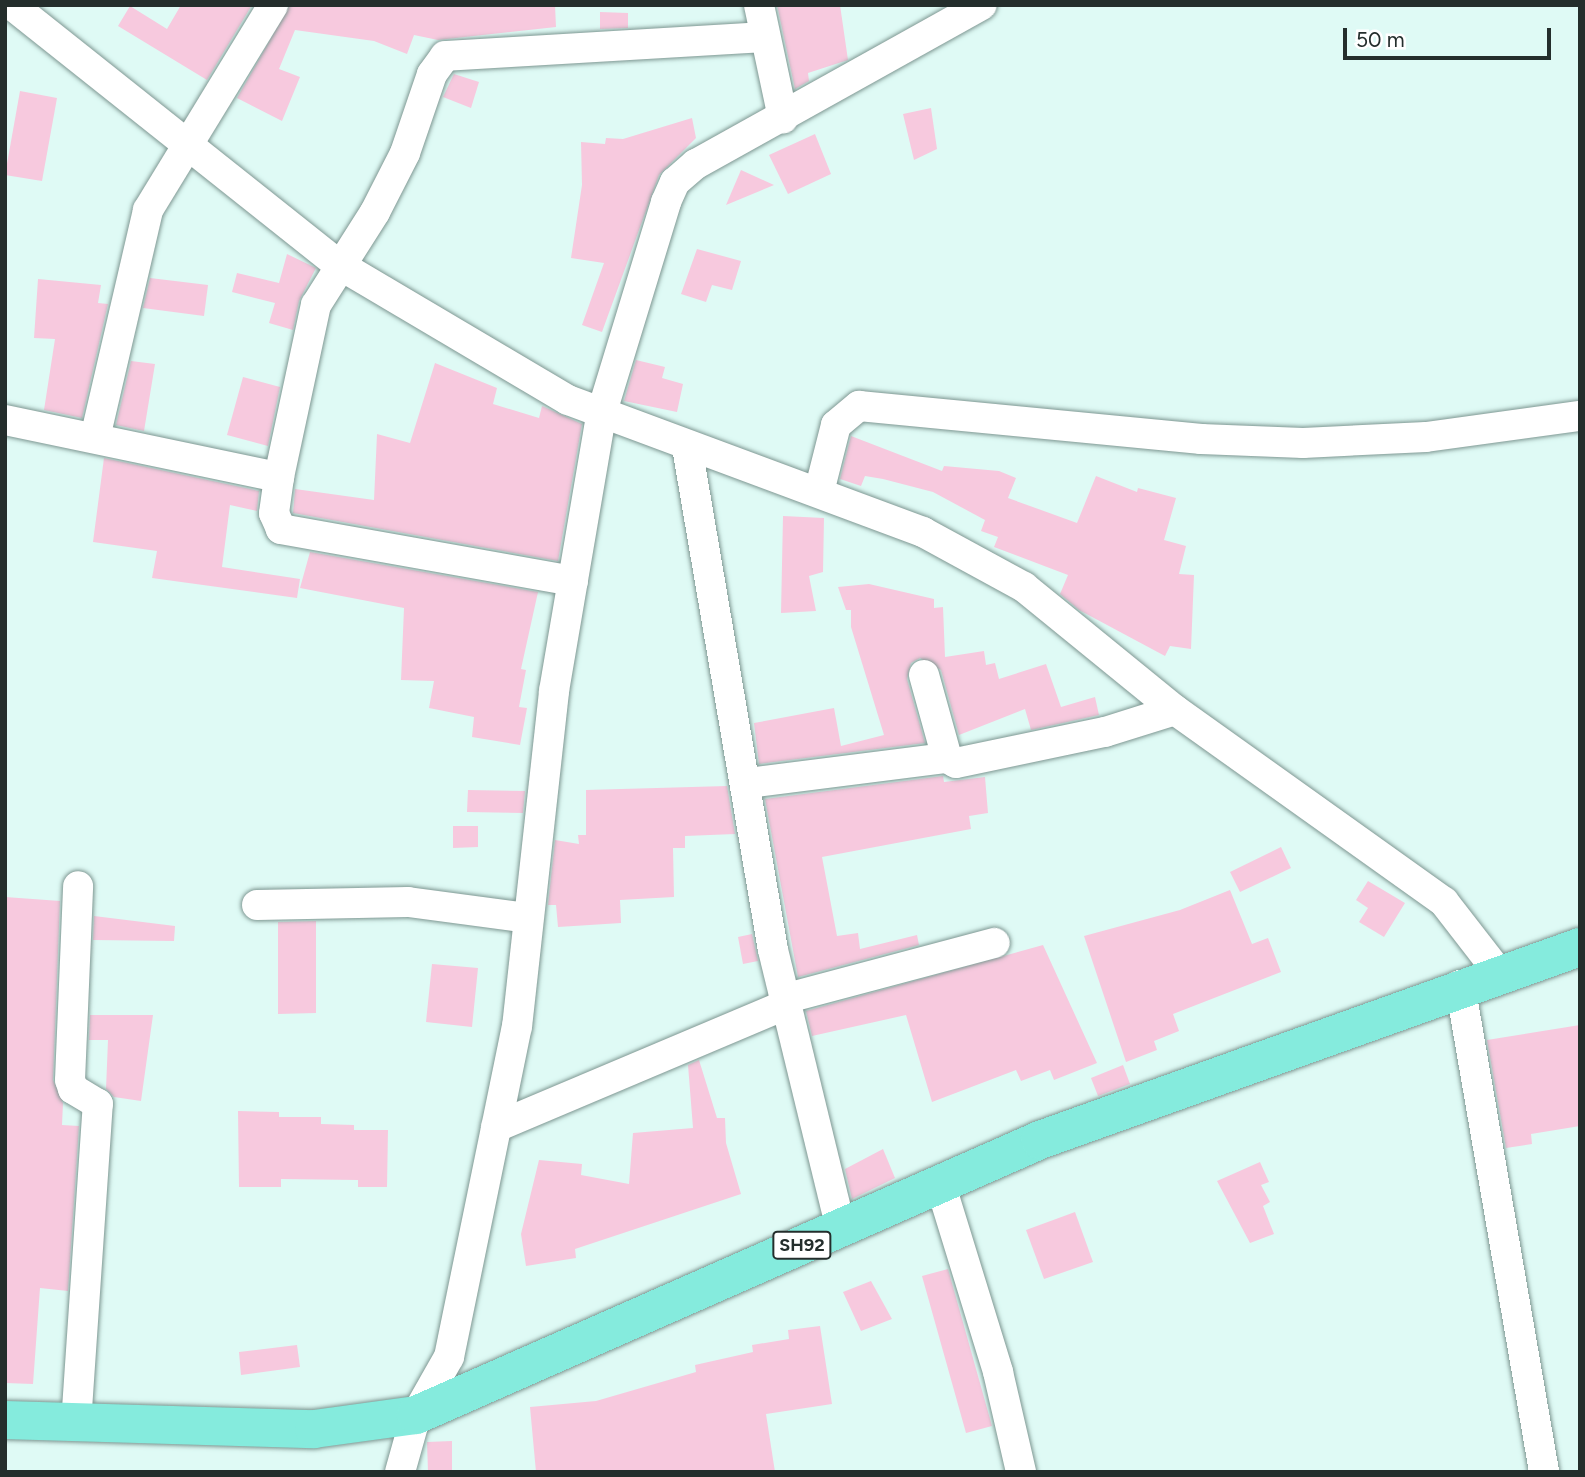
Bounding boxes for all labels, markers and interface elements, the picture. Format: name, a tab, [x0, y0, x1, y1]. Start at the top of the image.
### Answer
scale bar	[1347, 14, 1555, 58]
text: 50 m	[1356, 27, 1405, 52]
road number: SH92	[772, 1230, 832, 1260]

